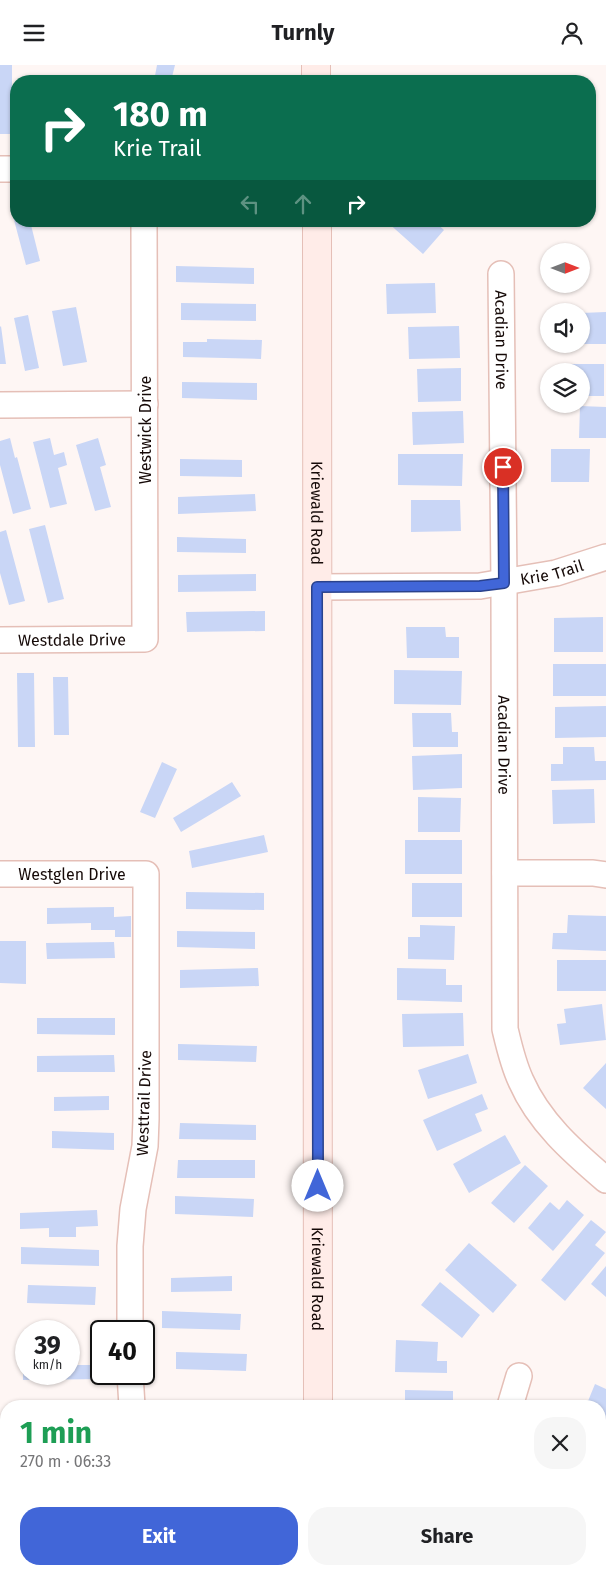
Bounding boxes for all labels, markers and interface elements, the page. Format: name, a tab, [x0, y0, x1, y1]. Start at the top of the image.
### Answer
icon: menu	[20, 19, 48, 47]
text: Turnly	[272, 19, 334, 46]
icon: person	[558, 19, 586, 47]
text: 180 m	[113, 93, 208, 135]
icon: right	[30, 95, 95, 160]
text: Krie Trail	[113, 135, 202, 162]
icon: left	[236, 190, 264, 218]
icon: ahead	[289, 190, 317, 218]
icon: right	[342, 190, 370, 218]
north arrow	[540, 243, 590, 293]
map controls	[540, 243, 590, 413]
street label: Acadian Drive	[492, 290, 512, 390]
button: sound	[540, 303, 590, 353]
button: layers	[540, 363, 590, 413]
street label: Westwick Drive	[136, 376, 155, 484]
pin	[482, 446, 524, 488]
icon: arrive	[489, 453, 517, 481]
street label: Kriewald Road	[308, 461, 327, 565]
street label: Krie Trail	[519, 555, 586, 588]
street label: Westdale Drive	[18, 630, 126, 649]
street label: Acadian Drive	[495, 695, 514, 795]
street label: Westglen Drive	[18, 865, 126, 884]
street label: Westtrail Drive	[133, 1050, 155, 1156]
position arrow	[291, 1159, 343, 1211]
street label: Kriewald Road	[308, 1227, 327, 1331]
speed limit sign: 40	[90, 1320, 155, 1385]
text: 39	[34, 1331, 61, 1361]
text: km/h	[33, 1358, 62, 1372]
text: 1 min	[20, 1415, 92, 1451]
button: close	[534, 1417, 586, 1469]
text: 270 m · 06:33	[20, 1452, 111, 1471]
button: Exit	[20, 1507, 298, 1565]
button: Share	[308, 1507, 586, 1565]

